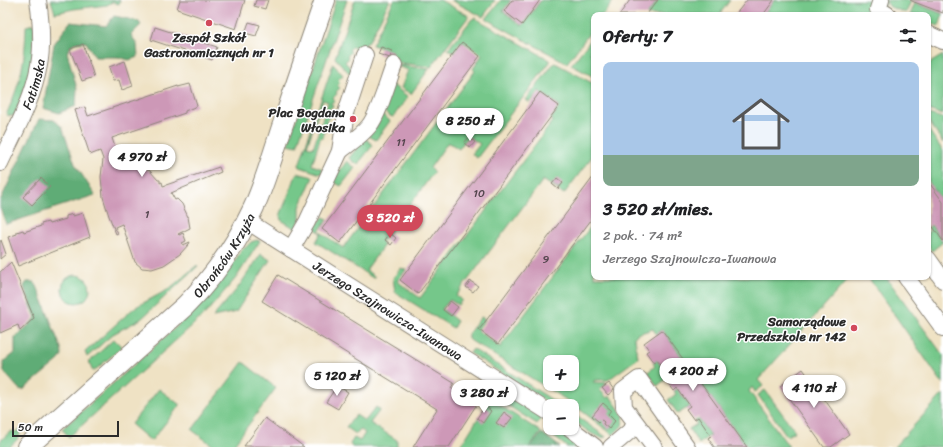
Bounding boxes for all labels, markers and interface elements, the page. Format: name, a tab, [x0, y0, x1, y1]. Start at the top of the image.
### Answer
marker: Zespół Szkół Gastronomicznych nr 1	[204, 18, 214, 28]
text: Oferty: 7	[603, 21, 672, 51]
icon: filters	[897, 25, 919, 47]
place label: Zespół Szkół Gastronomicznych nr 1	[143, 26, 274, 64]
street label: Fatimska	[15, 57, 51, 113]
icon: home	[725, 88, 797, 160]
place label: Plac Bogdana Włosika	[269, 101, 345, 139]
pin: 8 250 zł	[429, 108, 511, 142]
text: 8 250 zł	[446, 109, 494, 132]
marker: Plac Bogdana Włosika	[348, 114, 358, 124]
house number: 11	[396, 133, 406, 152]
pin: 4 970 zł	[101, 144, 183, 178]
text: 4 970 zł	[118, 145, 166, 168]
house number: 10	[473, 184, 485, 203]
text: 3 520 zł/mies.	[603, 194, 714, 224]
house number: 1	[145, 205, 150, 224]
pin: 3 520 zł	[349, 205, 431, 239]
text: 3 520 zł	[366, 206, 414, 229]
street label: Obrońców Krzyża	[187, 208, 261, 303]
text: 2 pok. · 74 m²	[603, 224, 682, 247]
text: Jerzego Szajnowicza-Iwanowa	[603, 247, 777, 270]
house number: 9	[543, 250, 550, 269]
street label: Jerzego Szajnowicza-Iwanowa	[308, 254, 468, 367]
place label: Samorządowe Przedszkole nr 142	[737, 310, 846, 348]
marker: Samorządowe Przedszkole nr 142	[849, 323, 859, 333]
map controls	[543, 355, 579, 435]
button: +	[543, 355, 579, 391]
pin: 4 200 zł	[652, 358, 734, 392]
text: 4 200 zł	[668, 359, 718, 382]
pin: 5 120 zł	[296, 363, 378, 397]
text: 5 120 zł	[314, 364, 360, 387]
pin: 4 110 zł	[773, 375, 855, 409]
text: 4 110 zł	[792, 376, 836, 399]
pin: 3 280 zł	[443, 380, 525, 414]
text: 3 280 zł	[460, 381, 508, 404]
button: −	[543, 399, 579, 435]
text: 50 m	[18, 418, 43, 437]
scale bar	[12, 419, 119, 438]

